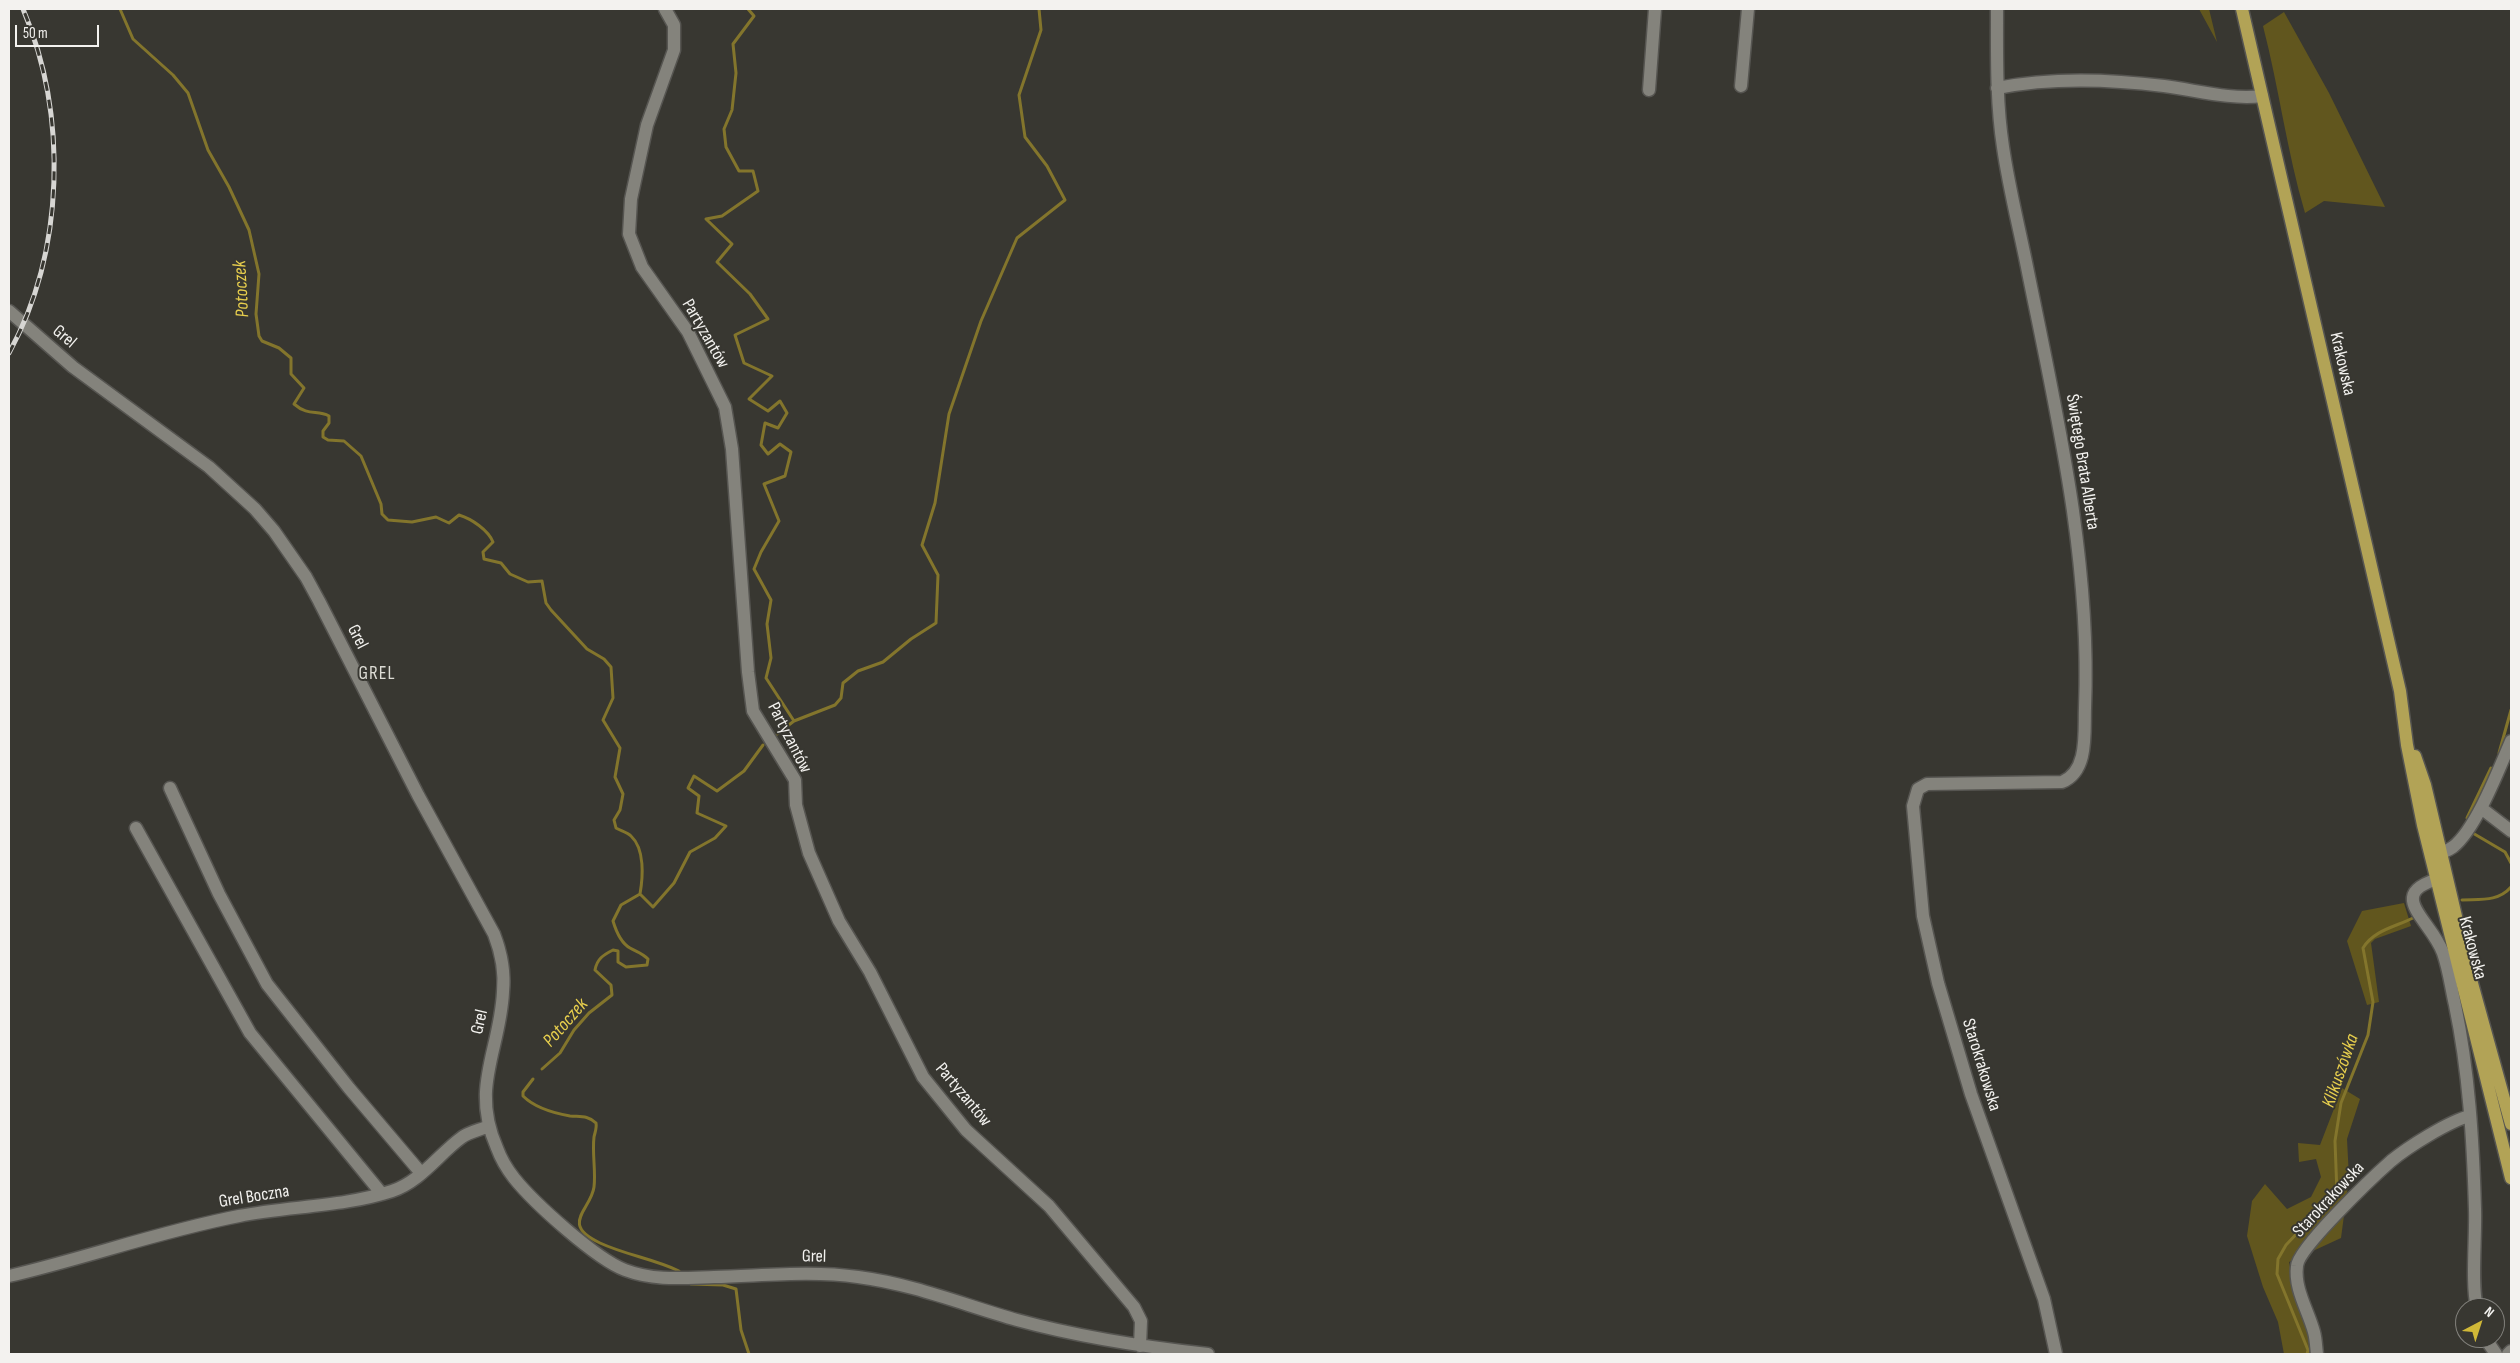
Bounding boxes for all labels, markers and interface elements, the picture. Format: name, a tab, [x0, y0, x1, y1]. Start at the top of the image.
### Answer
scale bar	[18, 15, 101, 47]
text: 50 m	[23, 24, 48, 43]
water label: Potoczek	[229, 260, 255, 318]
street label: Partyzantów	[677, 296, 733, 372]
street label: Grel	[48, 321, 80, 353]
street label: Krakowska	[2324, 330, 2360, 398]
street label: Świętego Brata Alberta	[2061, 393, 2103, 531]
street label: Grel	[342, 621, 372, 653]
district label: GREL	[358, 663, 396, 685]
street label: Partyzantów	[762, 699, 816, 777]
street label: Krakowska	[2453, 914, 2491, 982]
water label: Potoczek	[539, 994, 593, 1052]
street label: Grel	[467, 1008, 493, 1036]
street label: Starokrakowska	[1957, 1016, 2005, 1114]
water label: Klikuszówka	[2318, 1031, 2364, 1111]
street label: Partyzantów	[930, 1059, 996, 1131]
street label: Starokrakowska	[2289, 1158, 2369, 1242]
street label: Grel Boczna	[217, 1181, 291, 1213]
street label: Grel	[802, 1246, 826, 1268]
north arrow	[2455, 1298, 2505, 1348]
text: N	[2481, 1303, 2498, 1321]

